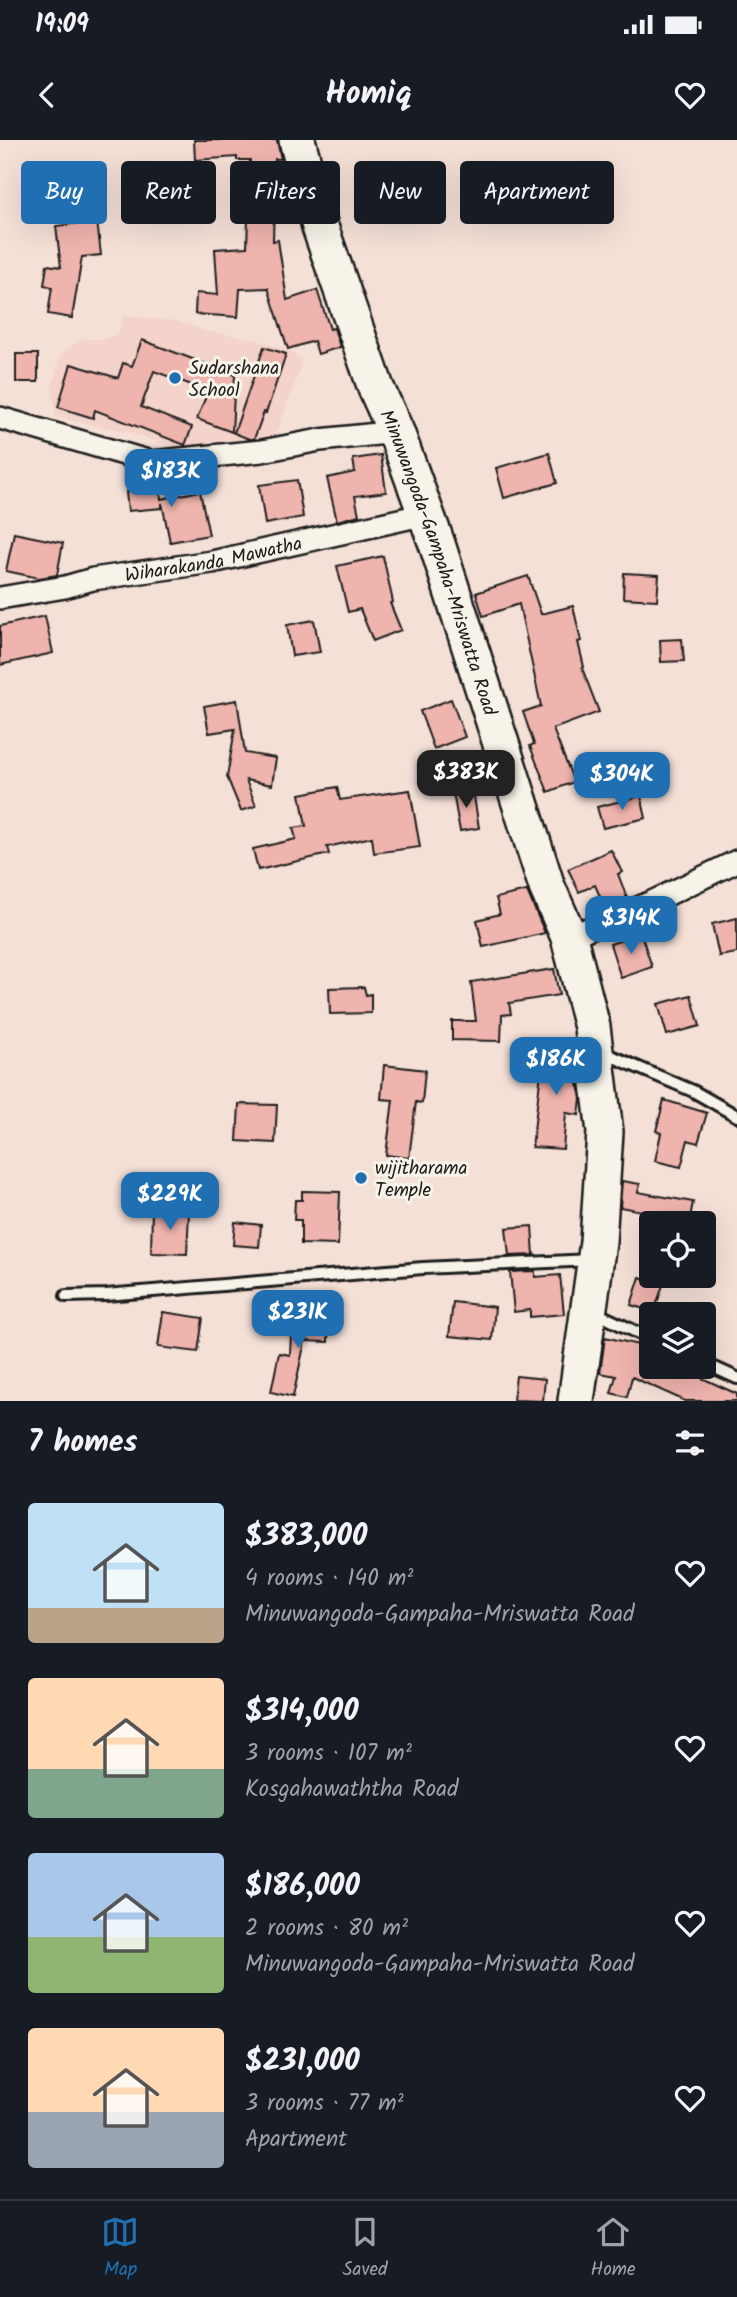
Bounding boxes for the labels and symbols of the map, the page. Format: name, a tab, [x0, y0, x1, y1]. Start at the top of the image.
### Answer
place label: Sudarshana School	[189, 354, 279, 406]
marker: Sudarshana School	[167, 370, 183, 386]
street label: Minuwangoda-Gampaha-Mriswatta Road	[371, 405, 504, 720]
pin: $183K	[122, 450, 220, 509]
street label: Wiharakanda Mawatha	[123, 529, 305, 591]
pin: $383K	[417, 750, 515, 810]
pin: $304K	[573, 752, 671, 812]
pin: $314K	[582, 896, 680, 956]
pin: $186K	[507, 1038, 605, 1097]
place label: wijitharama Temple	[375, 1154, 467, 1206]
marker: wijitharama Temple	[353, 1170, 369, 1186]
pin: $229K	[121, 1172, 219, 1232]
pin: $231K	[249, 1290, 347, 1350]

